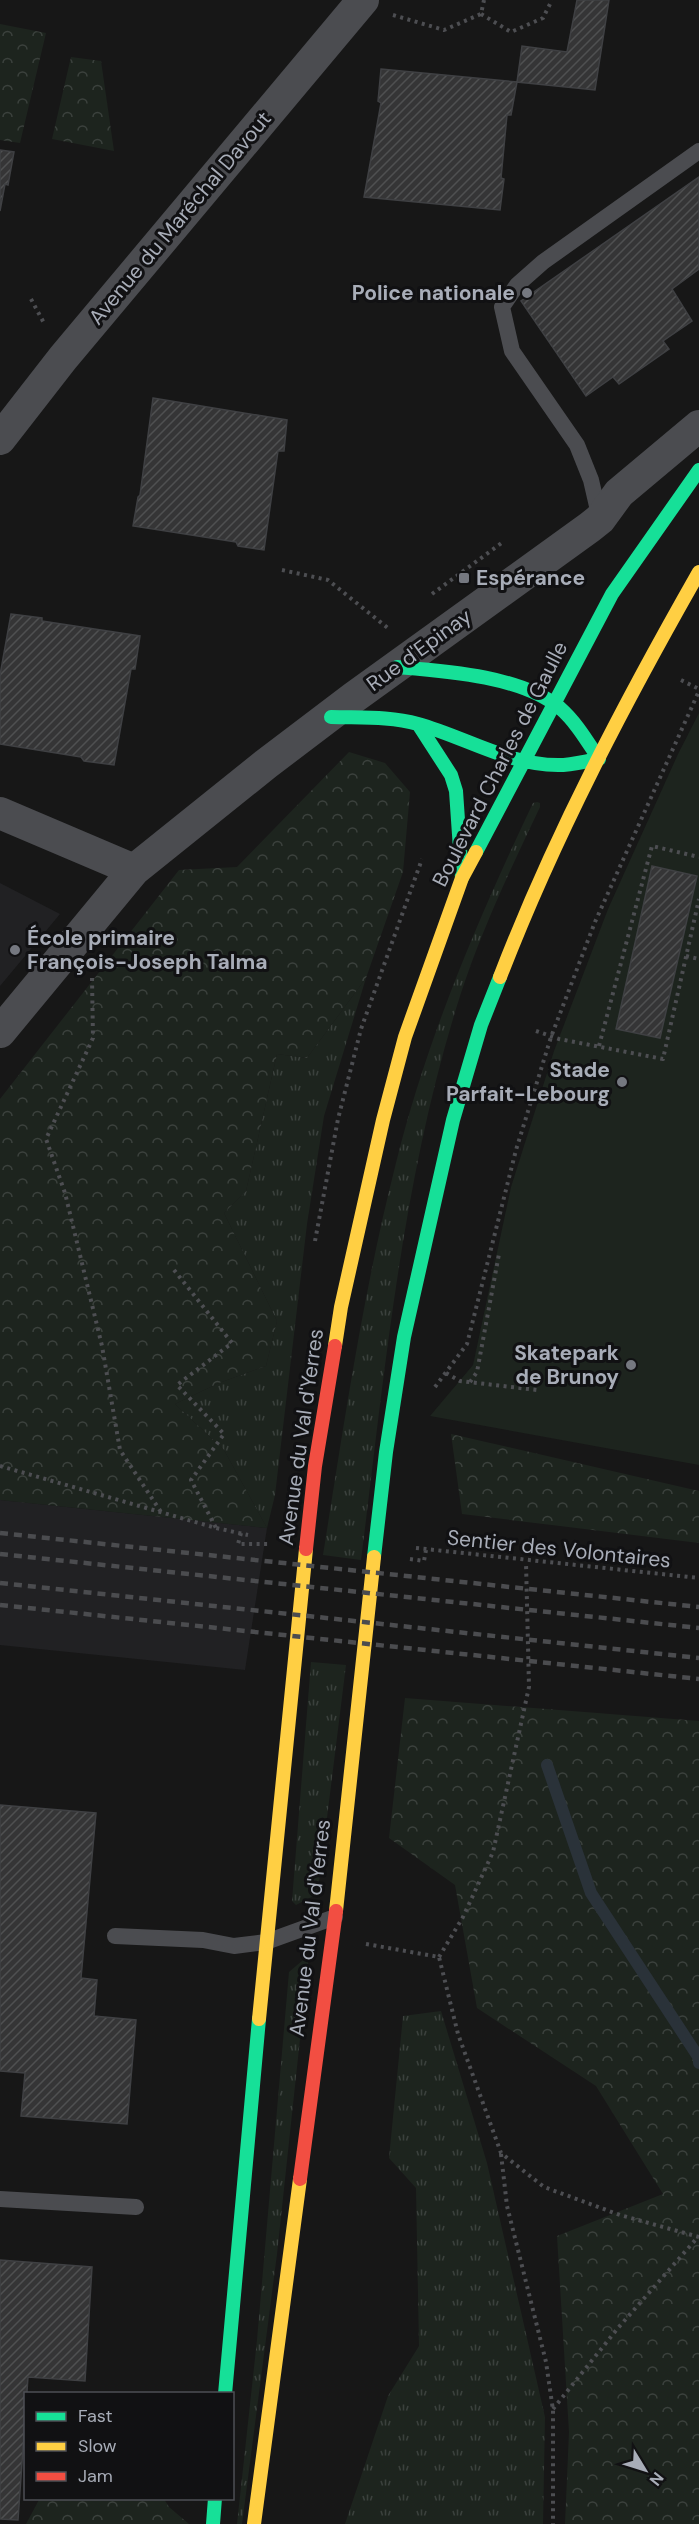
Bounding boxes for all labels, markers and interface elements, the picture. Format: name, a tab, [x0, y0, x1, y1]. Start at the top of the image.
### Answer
street label: Avenue du Maréchal Davout	[82, 105, 278, 331]
place label: Police nationale	[352, 279, 515, 307]
marker: Police nationale	[520, 286, 534, 300]
place label: Espérance	[476, 564, 585, 592]
marker: Espérance	[457, 571, 471, 585]
street label: Rue d'Epinay	[361, 602, 477, 698]
street label: Boulevard Charles de Gaulle	[426, 636, 574, 891]
place label: École primaire François-Joseph Talma	[27, 924, 267, 976]
marker: École primaire François-Joseph Talma	[8, 943, 22, 957]
place label: Stade Parfait-Lebourg	[446, 1056, 610, 1108]
marker: Stade Parfait-Lebourg	[615, 1075, 629, 1089]
street label: Avenue du Val d'Yerres	[272, 1327, 330, 1547]
place label: Skatepark de Brunoy	[514, 1339, 619, 1391]
marker: Skatepark de Brunoy	[624, 1358, 638, 1372]
street label: Sentier des Volontaires	[446, 1523, 672, 1575]
street label: Avenue du Val d'Yerres	[283, 1818, 337, 2038]
legend	[24, 2392, 234, 2500]
text: Fast	[78, 2404, 113, 2428]
text: Slow	[78, 2434, 117, 2458]
north arrow	[615, 2440, 675, 2500]
text: Jam	[78, 2464, 113, 2488]
text: N	[645, 2468, 668, 2490]

